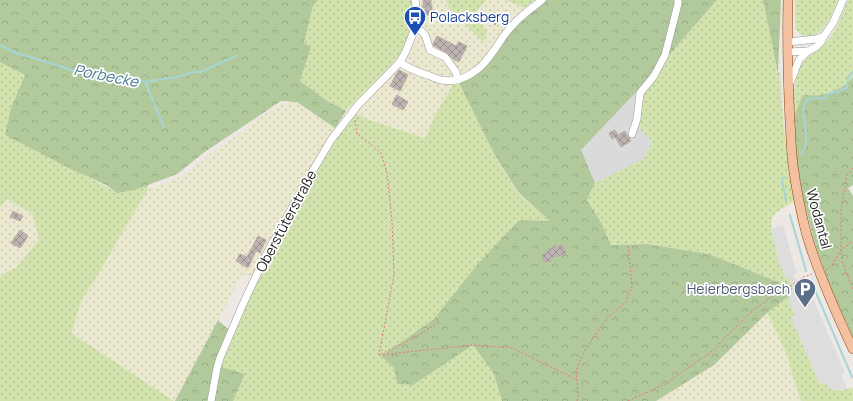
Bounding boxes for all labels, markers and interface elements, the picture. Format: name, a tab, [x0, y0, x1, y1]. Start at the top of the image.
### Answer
bus stop icon: Polacksberg	[402, 4, 428, 37]
place label: Polacksberg	[430, 7, 509, 26]
water label: Porbecke	[72, 59, 141, 92]
street label: Oberstüterstraße	[251, 166, 320, 275]
street label: Wodantal	[802, 187, 837, 251]
parking icon: Heierbergsbach	[792, 276, 818, 309]
place label: Heierbergsbach	[687, 279, 790, 298]

